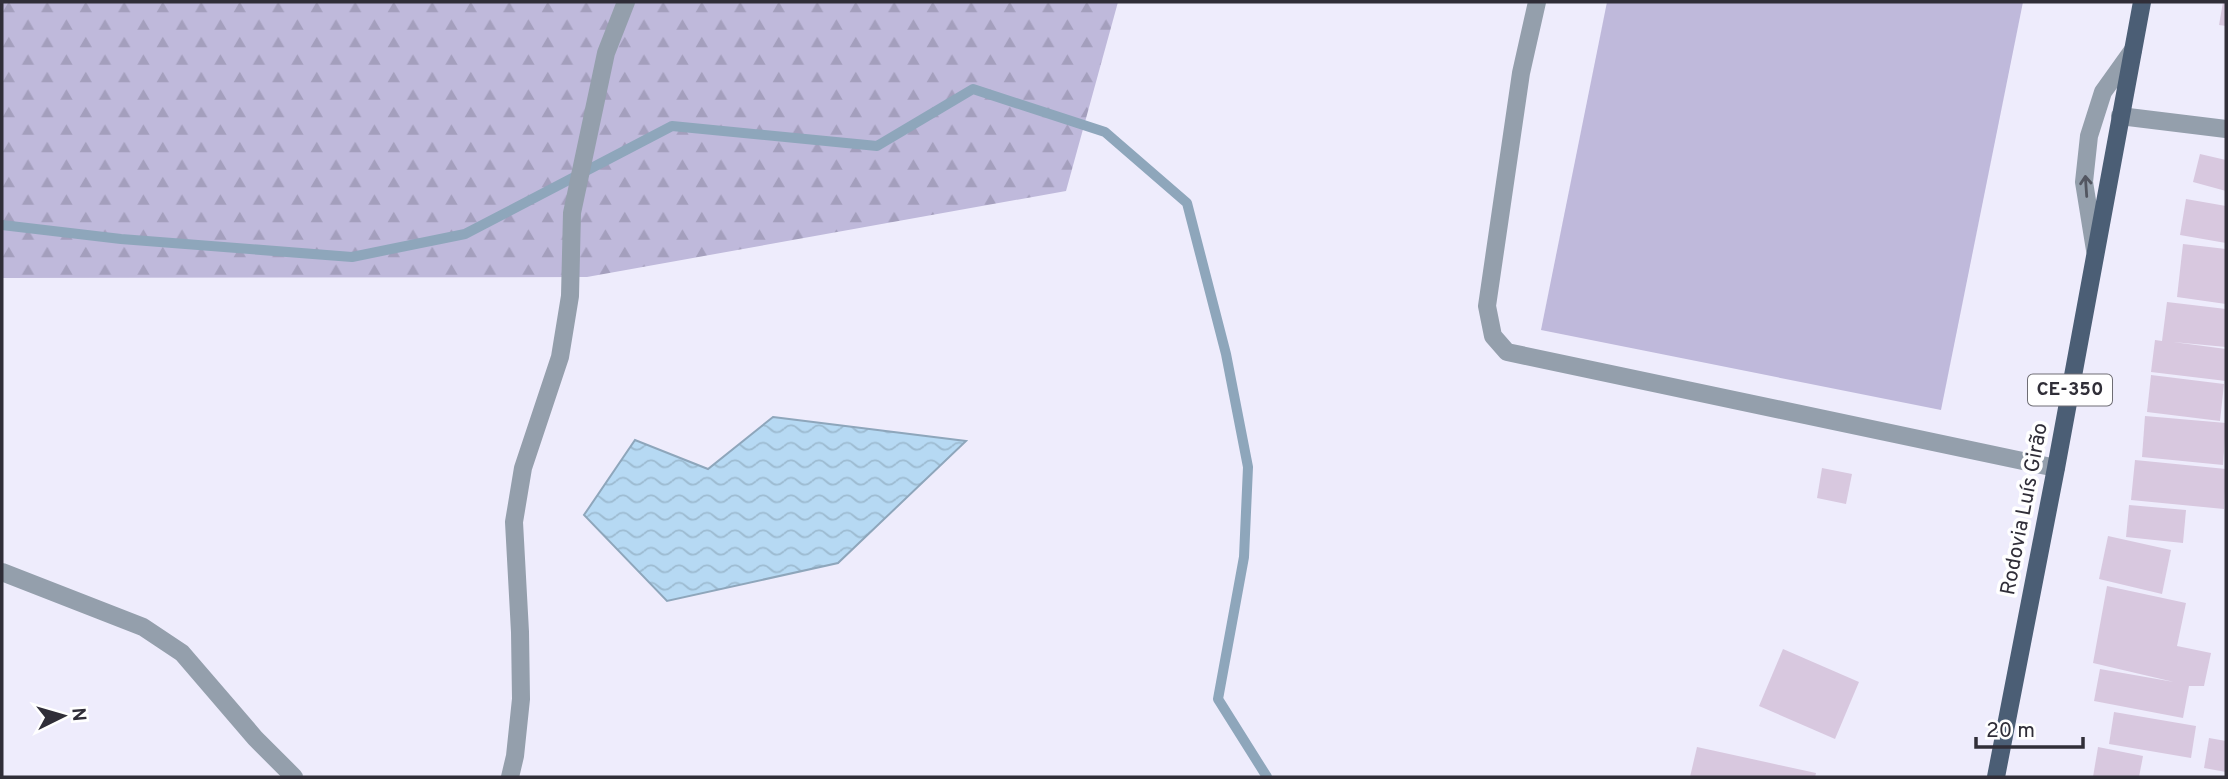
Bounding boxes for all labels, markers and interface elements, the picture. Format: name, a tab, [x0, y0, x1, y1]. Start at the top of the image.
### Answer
one-way arrow	[2079, 175, 2092, 198]
road number: CE-350	[2028, 374, 2112, 406]
street label: Rodovia Luís Girão	[1995, 421, 2055, 597]
north arrow	[28, 681, 98, 751]
scale bar	[1976, 706, 2083, 750]
text: N	[65, 707, 90, 723]
text: 20 m	[1986, 718, 2035, 745]

